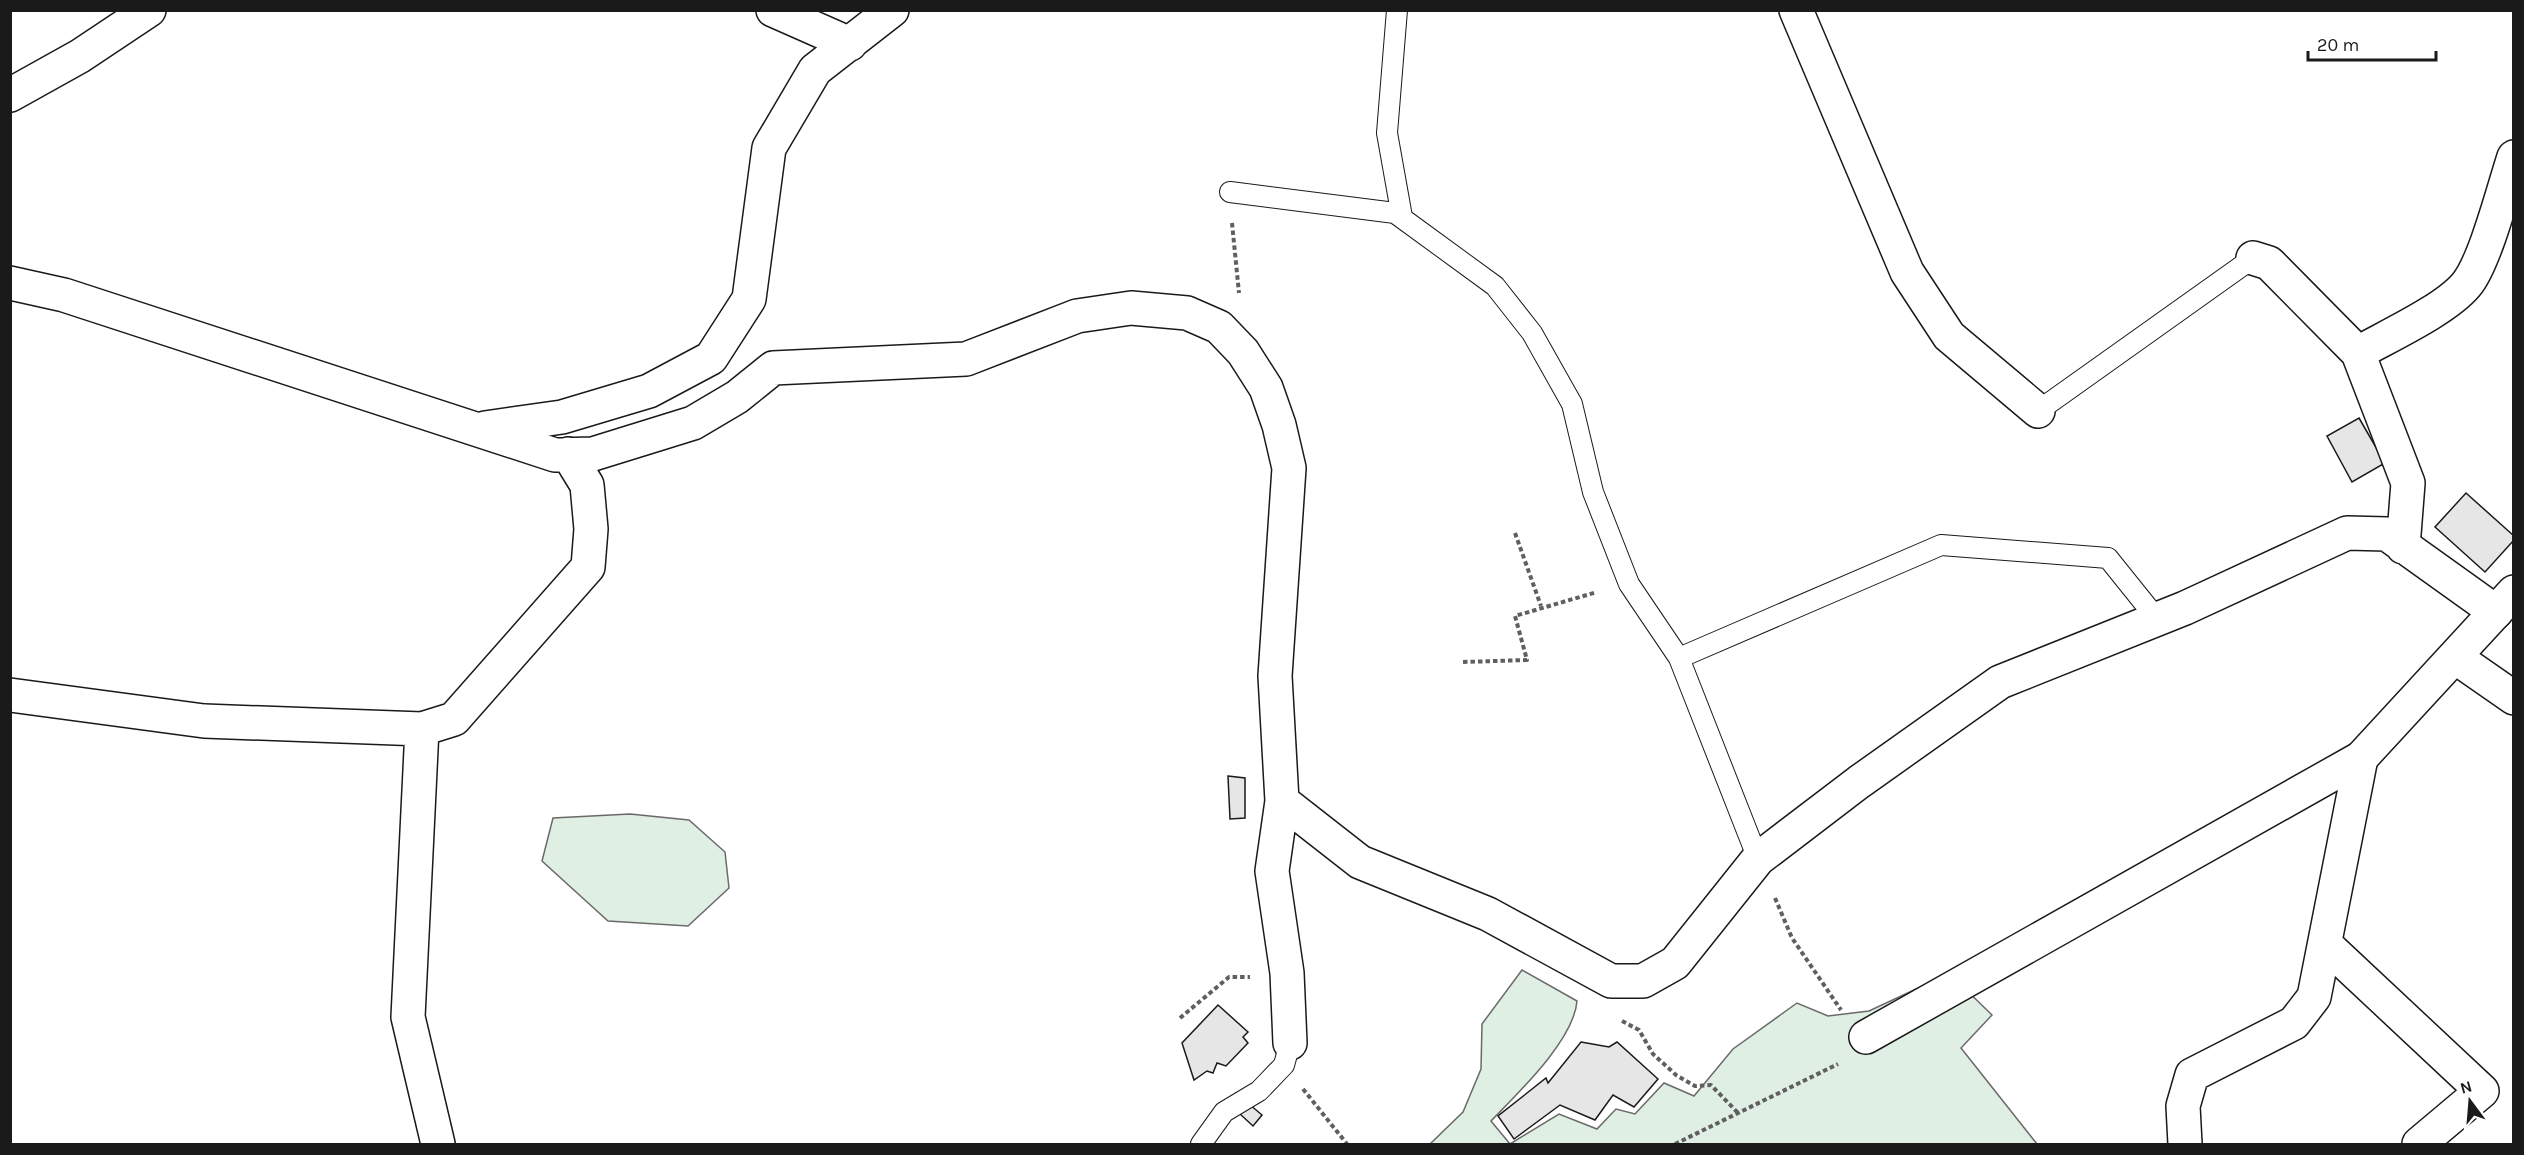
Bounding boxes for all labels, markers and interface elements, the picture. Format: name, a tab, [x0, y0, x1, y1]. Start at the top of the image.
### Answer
scale bar	[2308, 24, 2436, 62]
text: 20 m	[2317, 34, 2359, 56]
north arrow	[2440, 1071, 2500, 1131]
text: N	[2458, 1076, 2474, 1098]

